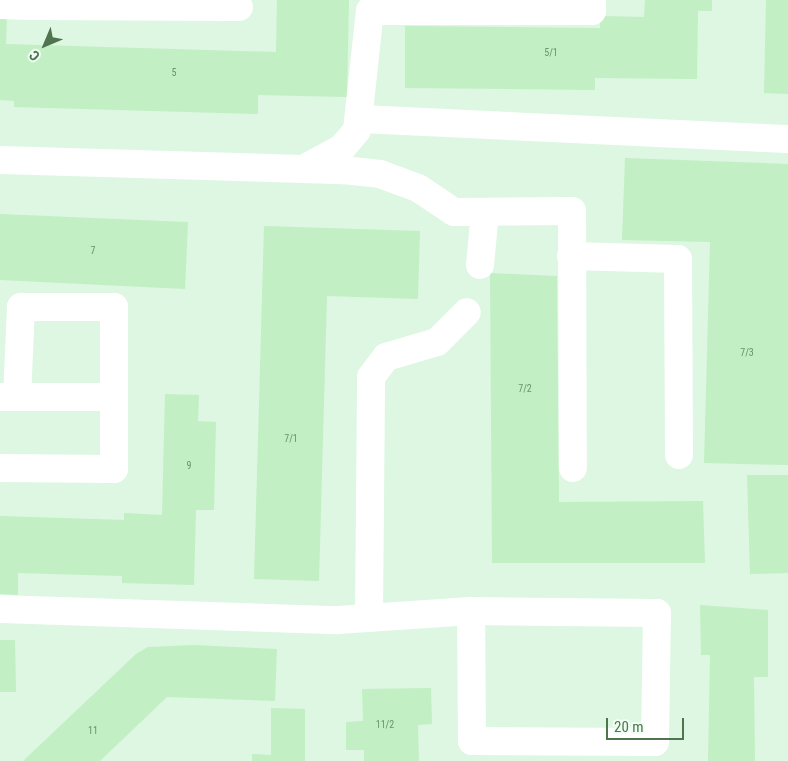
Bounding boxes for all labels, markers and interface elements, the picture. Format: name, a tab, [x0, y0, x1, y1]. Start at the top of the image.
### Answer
north arrow	[20, 20, 70, 70]
text: С	[26, 47, 43, 64]
house number: 5/1	[544, 47, 558, 59]
house number: 5	[172, 67, 176, 79]
house number: 7	[91, 245, 95, 257]
house number: 7/3	[740, 347, 754, 359]
house number: 7/2	[518, 383, 532, 395]
house number: 7/1	[284, 433, 298, 445]
house number: 9	[187, 460, 191, 472]
scale bar	[608, 708, 686, 740]
text: 20 m	[614, 718, 644, 736]
house number: 11/2	[376, 719, 394, 731]
house number: 11	[88, 725, 98, 737]

